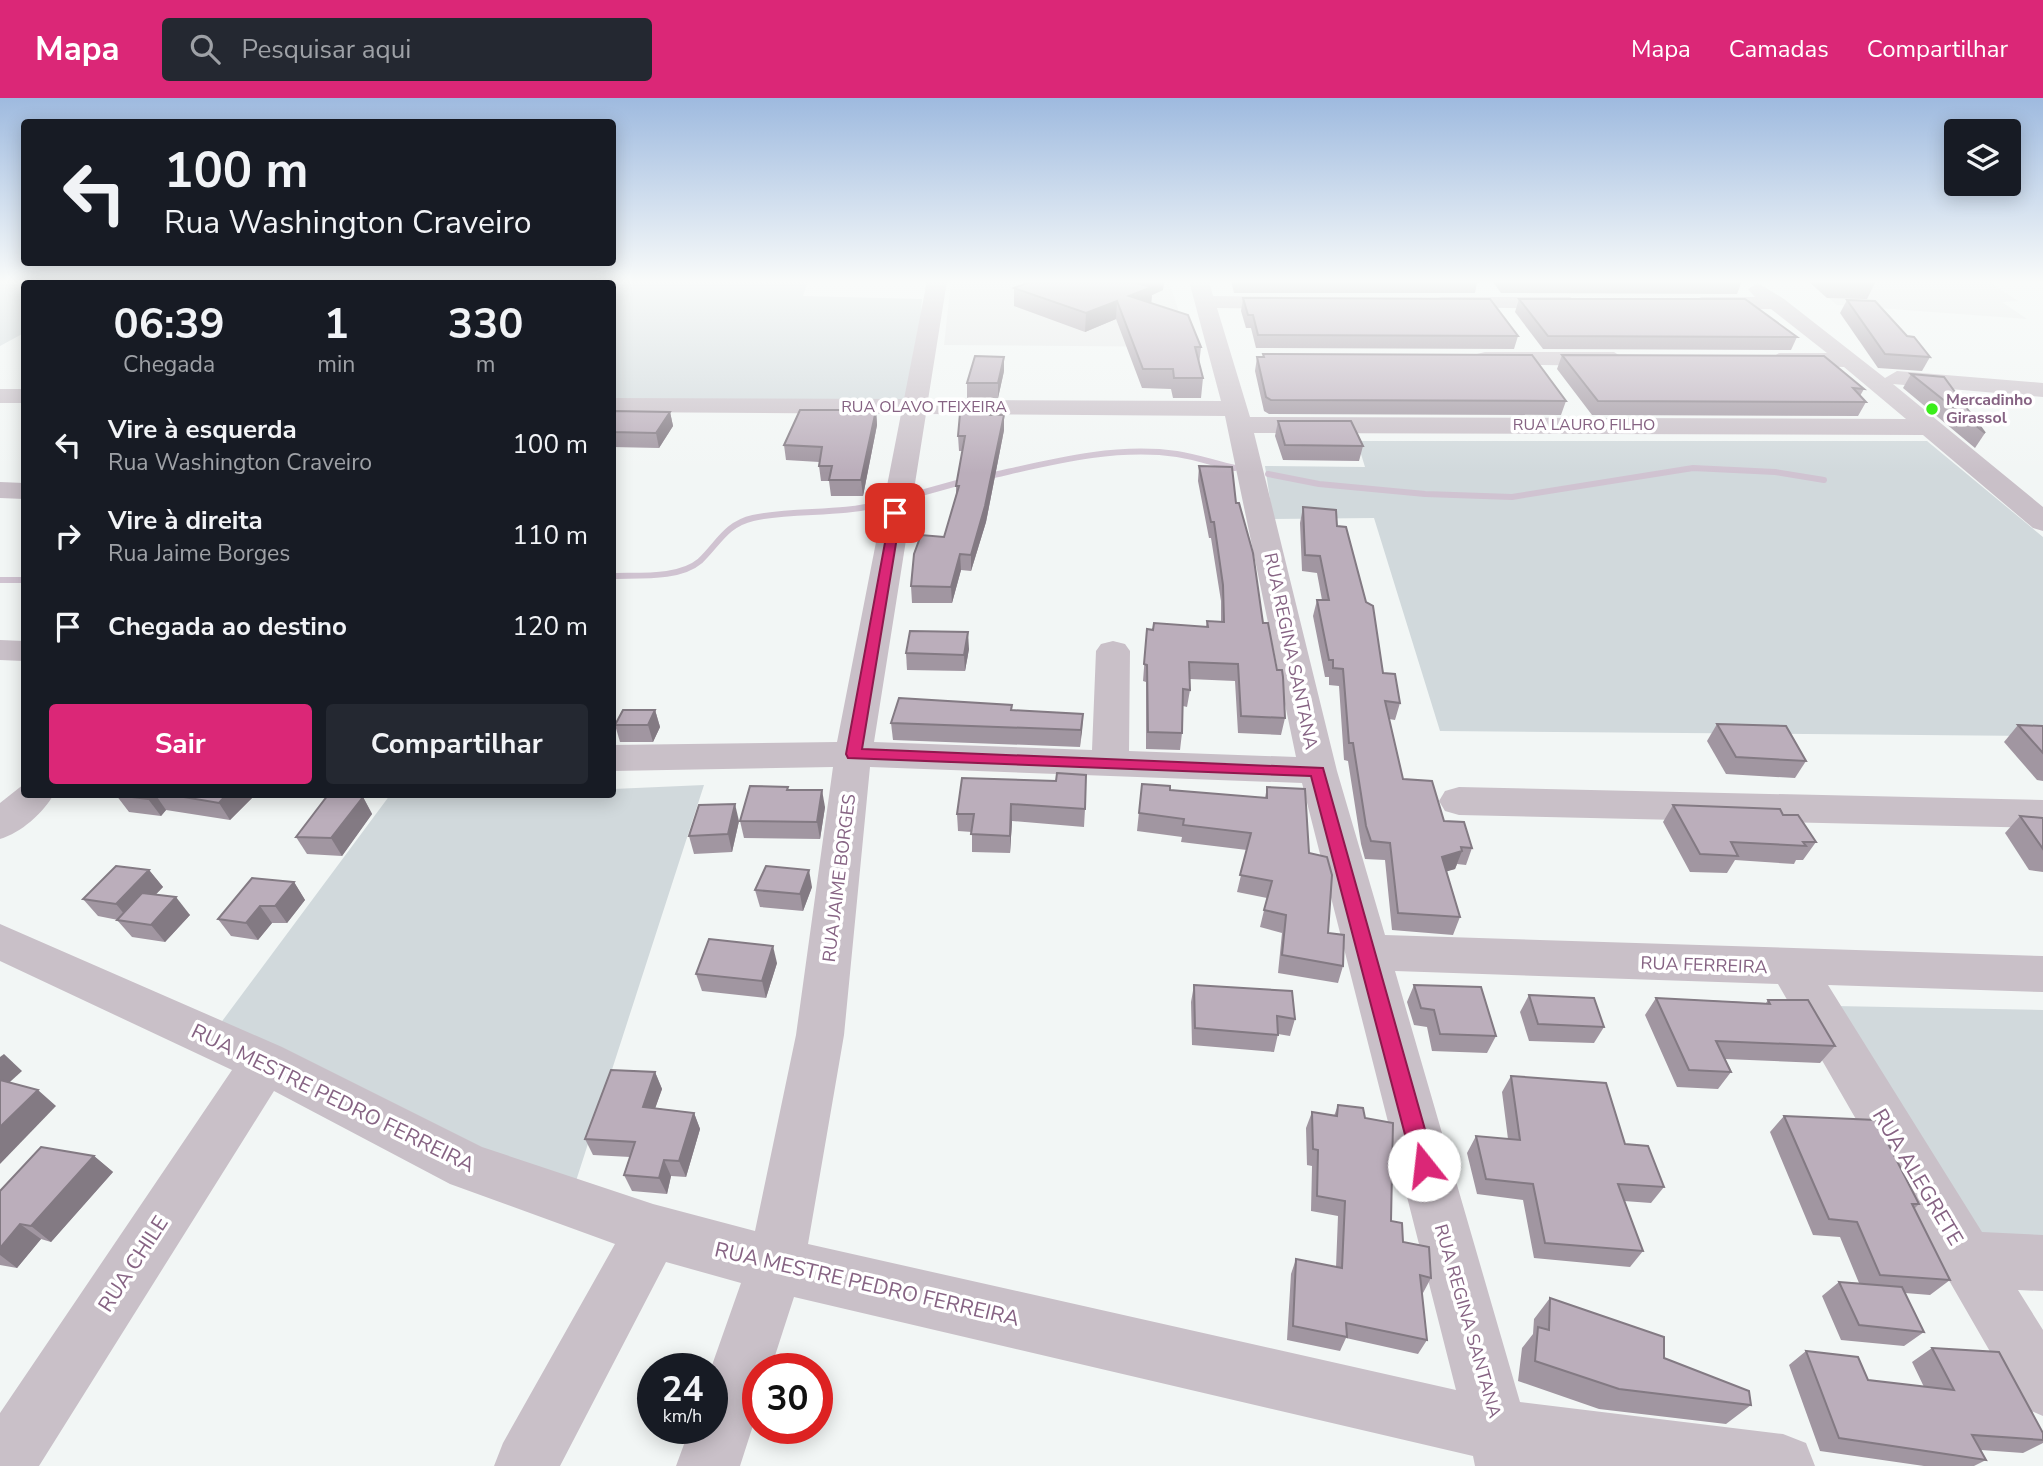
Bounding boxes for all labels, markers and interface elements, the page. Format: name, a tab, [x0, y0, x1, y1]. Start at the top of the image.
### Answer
search box	[162, 18, 652, 81]
text: Mapa	[35, 27, 120, 72]
icon: search	[186, 30, 224, 68]
text: Pesquisar aqui	[242, 32, 411, 67]
text: Mapa	[1631, 33, 1691, 65]
text: Camadas	[1729, 33, 1829, 65]
text: Compartilhar	[1867, 33, 2008, 65]
map controls	[1944, 119, 2021, 196]
button: layers	[1944, 119, 2021, 196]
text: 100 m	[164, 137, 308, 204]
icon: left	[49, 147, 140, 238]
text: Rua Washington Craveiro	[164, 201, 531, 244]
text: 06:39	[114, 296, 225, 353]
text: 1	[324, 296, 349, 353]
text: 330	[448, 296, 523, 353]
text: Chegada	[123, 349, 215, 380]
text: min	[317, 349, 355, 380]
text: m	[476, 349, 496, 380]
place label: Mercadinho Girassol	[1946, 389, 2033, 429]
street label: RUA OLAVO TEIXEIRA	[841, 396, 1007, 418]
marker: Mercadinho Girassol	[1924, 401, 1940, 417]
text: Vire à esquerda	[108, 412, 297, 447]
street label: RUA LAURO FILHO	[1513, 414, 1655, 436]
icon: left	[49, 426, 87, 464]
text: 100 m	[512, 427, 588, 462]
text: Rua Washington Craveiro	[108, 447, 372, 478]
pin	[865, 483, 925, 543]
icon: arrive	[876, 494, 914, 532]
text: Vire à direita	[108, 503, 263, 538]
icon: right	[49, 517, 87, 555]
text: 110 m	[512, 518, 588, 553]
text: Rua Jaime Borges	[108, 538, 290, 569]
street label: RUA REGINA SANTANA	[1258, 550, 1324, 752]
icon: arrive	[49, 608, 87, 646]
text: Chegada ao destino	[108, 609, 347, 644]
text: 120 m	[512, 609, 588, 644]
button: Sair	[49, 704, 312, 784]
button: Compartilhar	[326, 704, 588, 784]
street label: RUA JAIME BORGES	[817, 793, 861, 963]
street label: RUA FERREIRA	[1640, 951, 1768, 979]
street label: RUA MESTRE PEDRO FERREIRA	[187, 1017, 479, 1179]
street label: RUA ALEGRETE	[1866, 1103, 1970, 1251]
position arrow	[1387, 1128, 1461, 1202]
street label: RUA CHILE	[92, 1211, 174, 1317]
street label: RUA REGINA SANTANA	[1429, 1221, 1507, 1421]
street label: RUA MESTRE PEDRO FERREIRA	[712, 1235, 1022, 1333]
speed limit sign: 30	[742, 1353, 833, 1444]
text: 24	[661, 1366, 704, 1413]
text: km/h	[663, 1404, 702, 1428]

